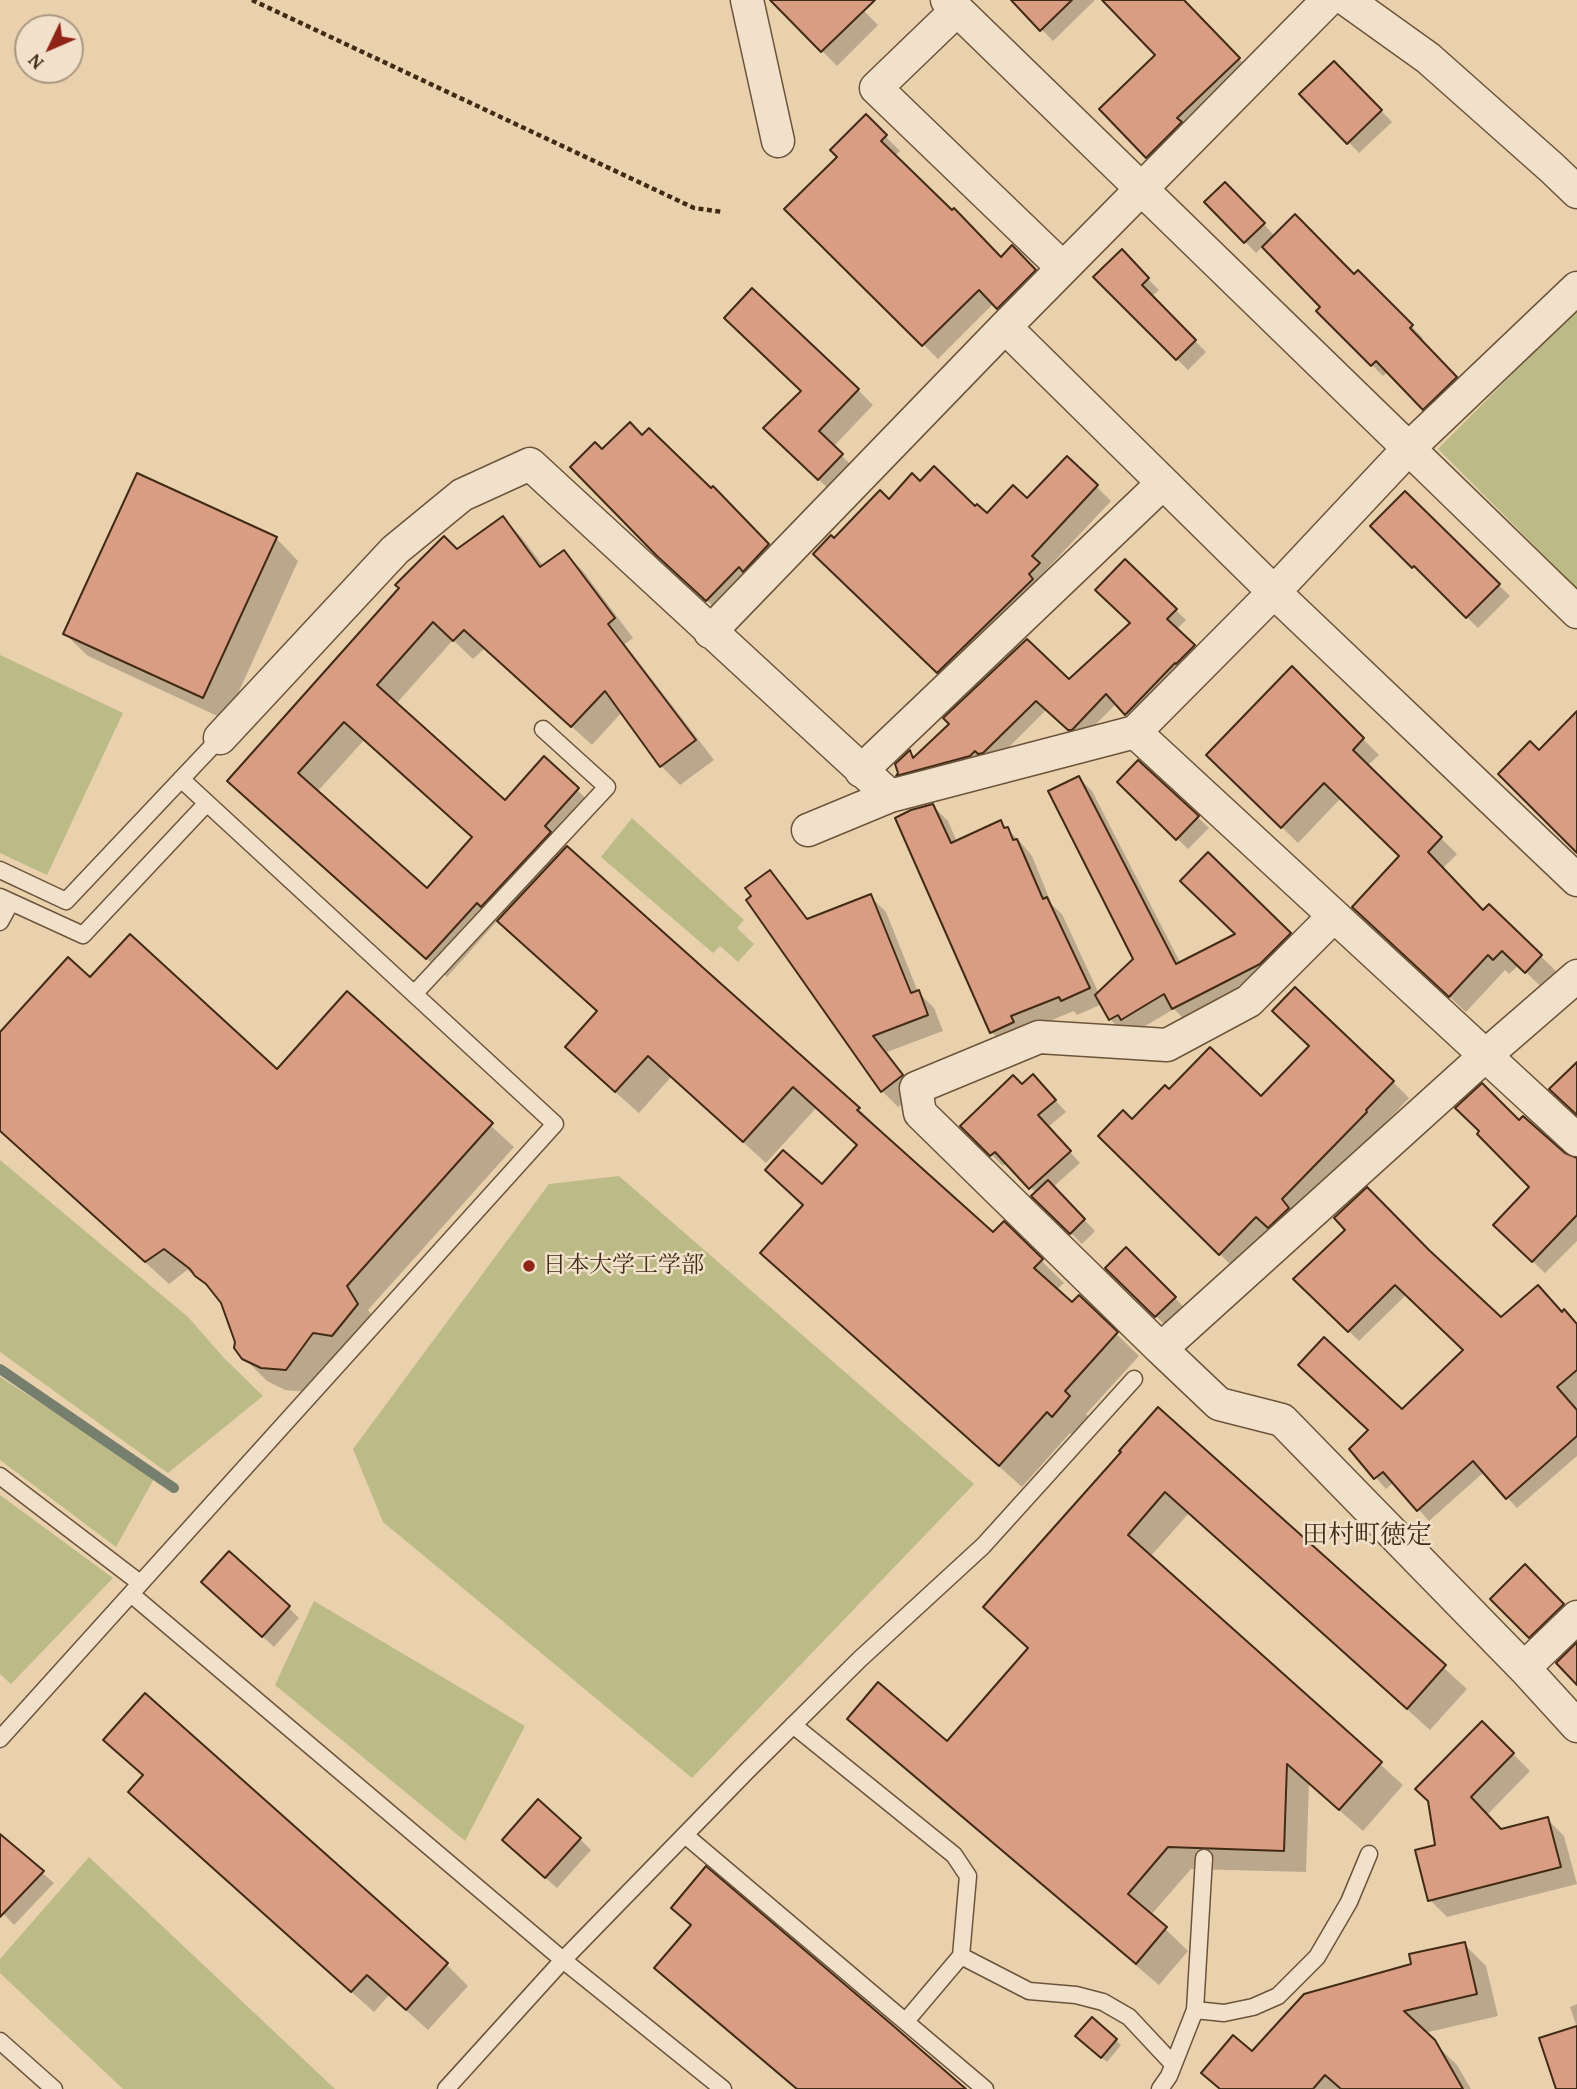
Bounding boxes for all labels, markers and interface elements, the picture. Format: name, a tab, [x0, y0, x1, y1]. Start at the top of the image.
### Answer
north arrow	[14, 14, 84, 84]
text: N	[21, 48, 50, 76]
place label: 日本大学工学部	[543, 1252, 704, 1280]
marker: 日本大学工学部	[521, 1258, 537, 1274]
district label: 田村町徳定	[1302, 1520, 1432, 1552]

